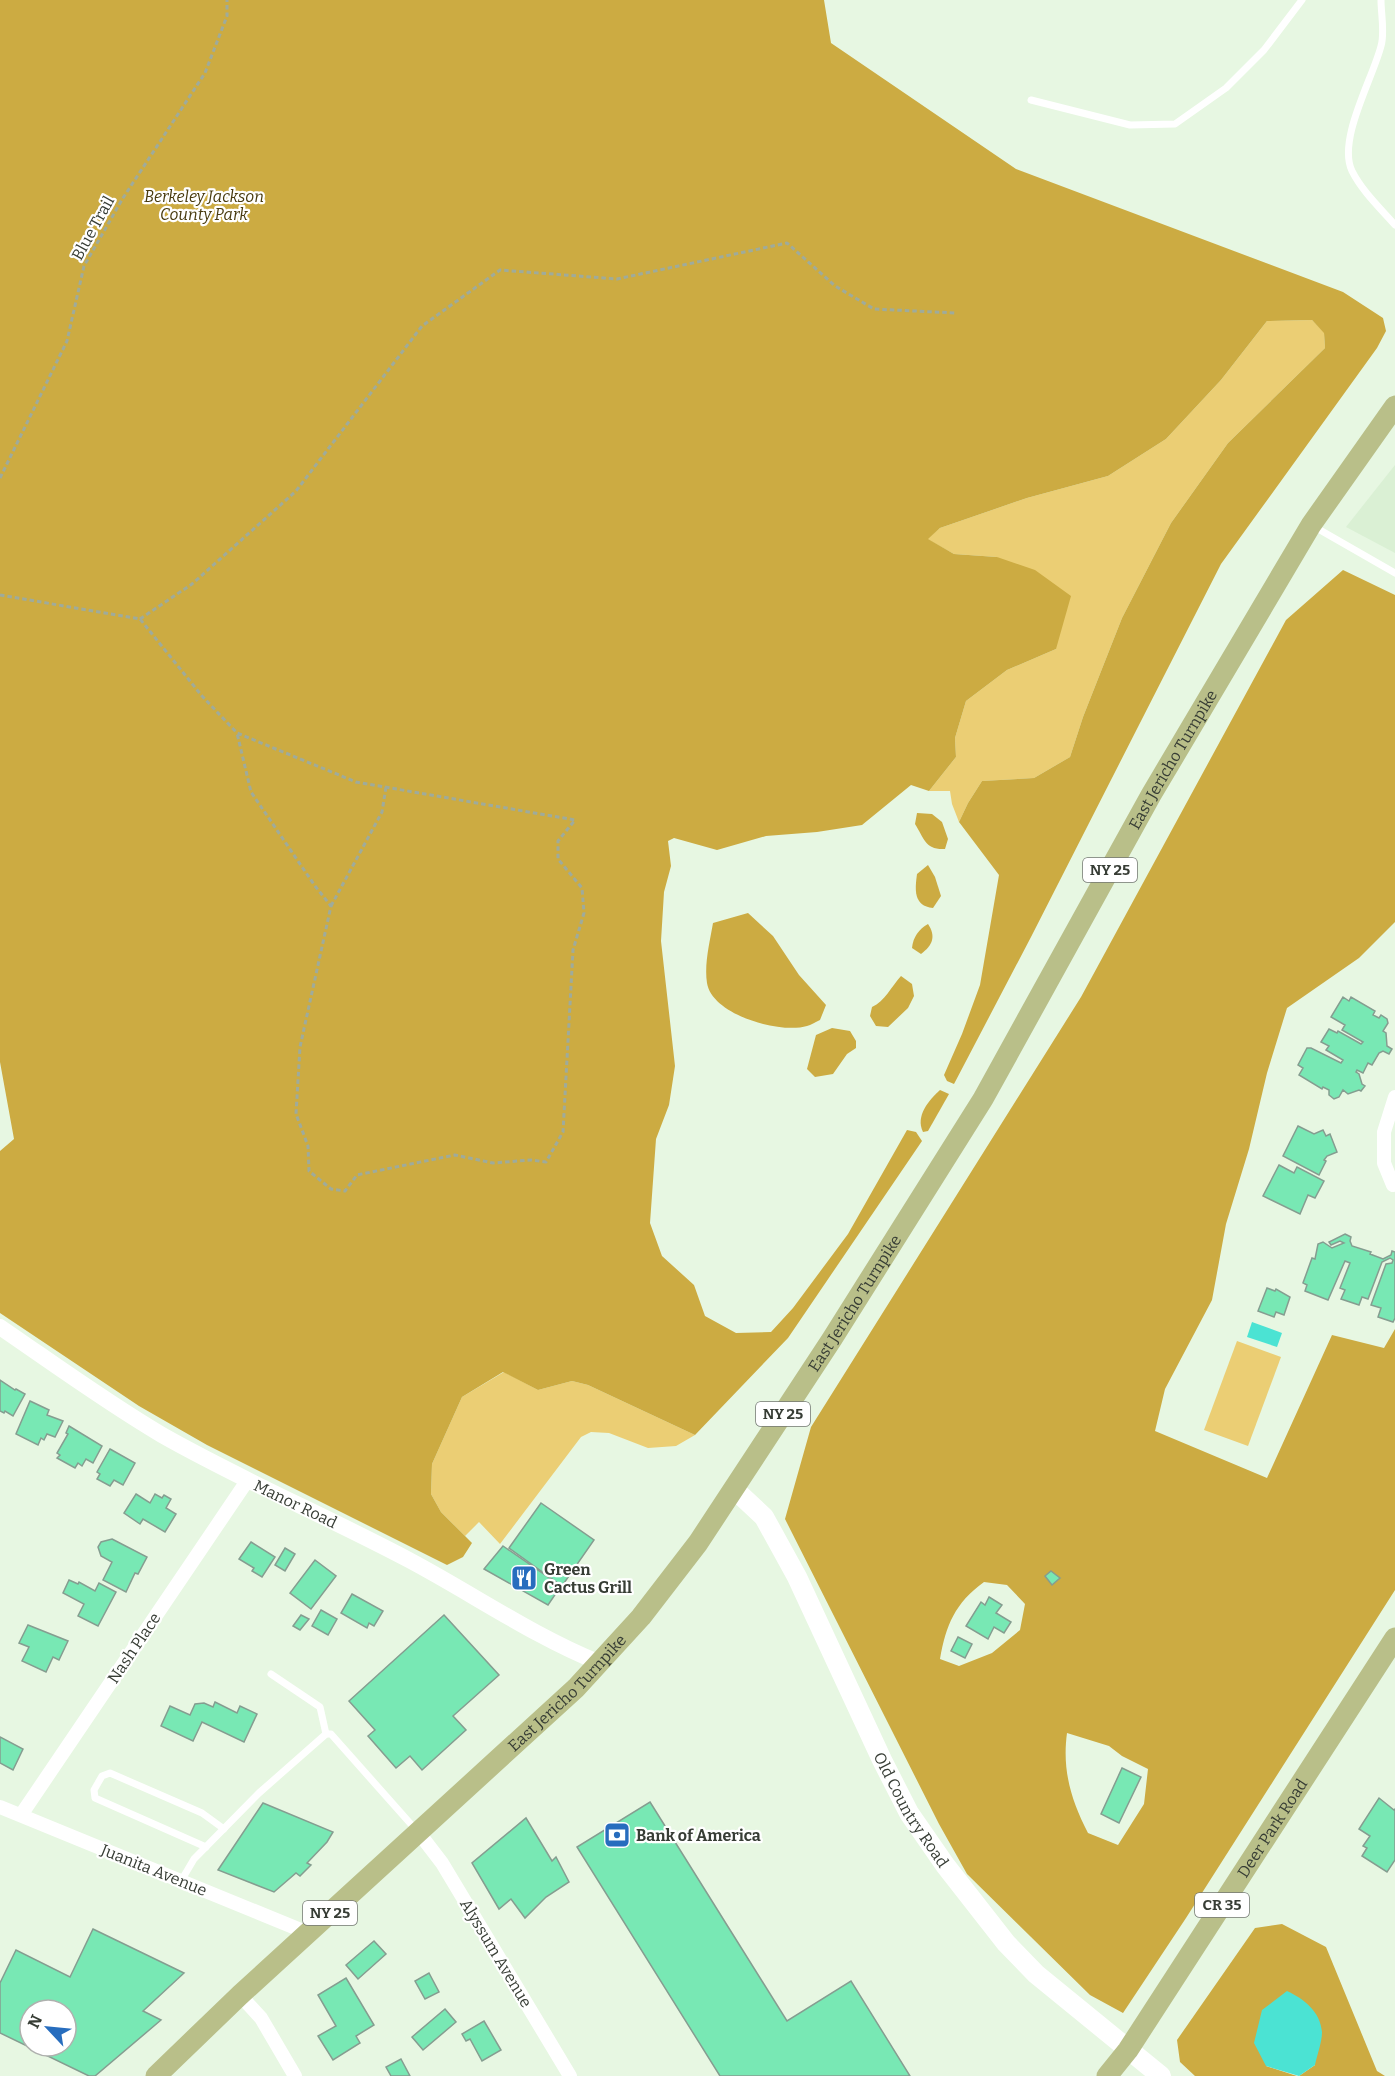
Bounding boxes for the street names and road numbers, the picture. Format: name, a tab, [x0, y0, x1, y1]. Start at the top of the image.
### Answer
street label: Blue Trail	[68, 192, 119, 263]
street label: East Jericho Turnpike	[1124, 686, 1221, 833]
road number: NY 25	[1083, 858, 1137, 882]
street label: East Jericho Turnpike	[804, 1231, 905, 1375]
road number: NY 25	[756, 1402, 810, 1426]
street label: Manor Road	[251, 1475, 341, 1532]
street label: Nash Place	[103, 1609, 165, 1687]
street label: East Jericho Turnpike	[504, 1630, 630, 1755]
street label: Old Country Road	[870, 1749, 953, 1871]
street label: Deer Park Road	[1233, 1775, 1311, 1881]
street label: Juanita Avenue	[97, 1840, 210, 1900]
road number: CR 35	[1195, 1893, 1249, 1917]
street label: Alyssum Avenue	[456, 1895, 536, 2011]
road number: NY 25	[303, 1901, 357, 1925]

